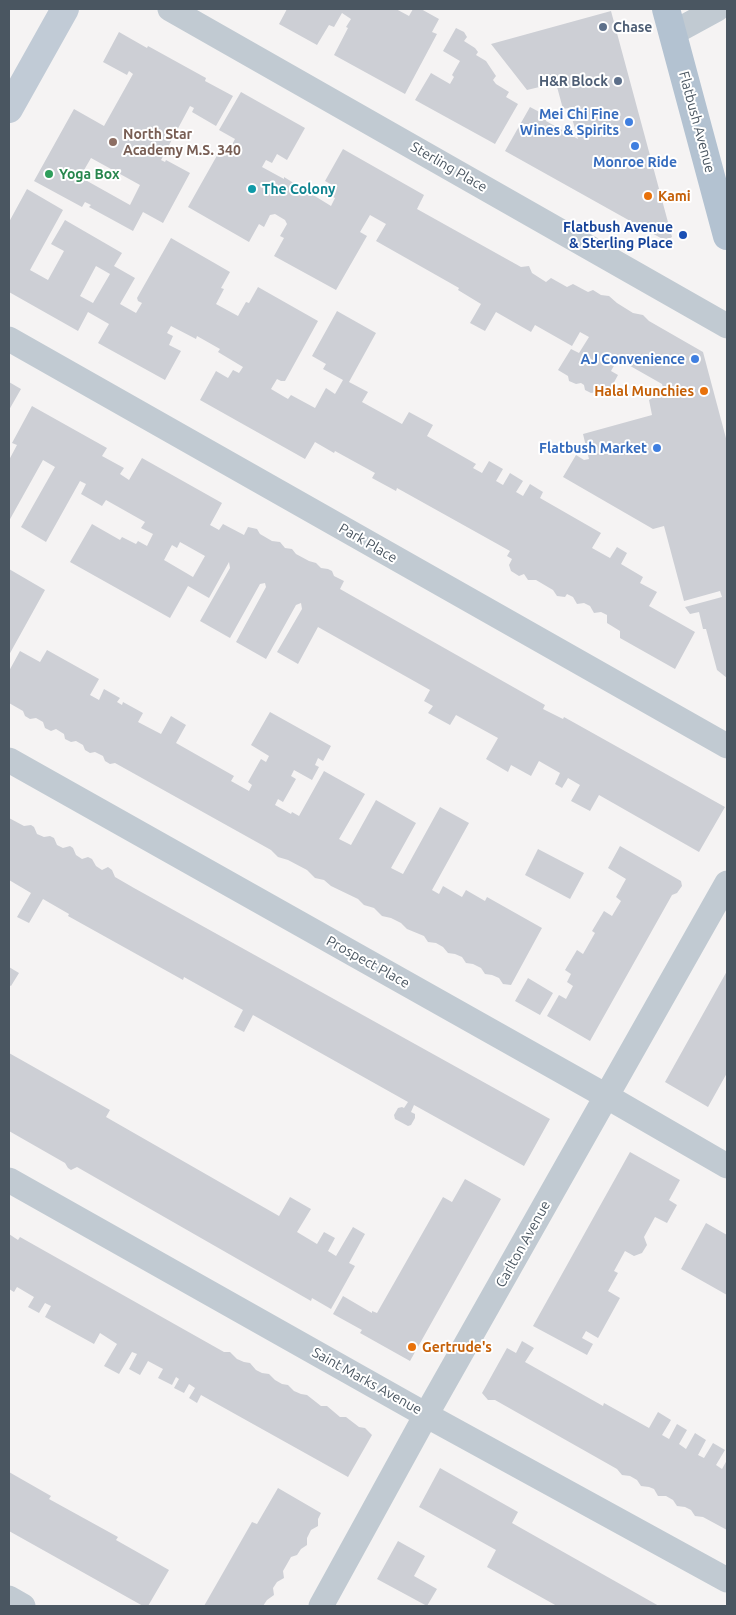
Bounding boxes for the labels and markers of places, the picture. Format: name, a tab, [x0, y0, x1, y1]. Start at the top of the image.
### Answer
place label: Chase	[613, 19, 652, 35]
marker: Chase	[597, 21, 609, 33]
place label: H&R Block	[539, 73, 608, 89]
marker: H&R Block	[612, 75, 624, 87]
place label: Mei Chi Fine Wines & Spirits	[520, 106, 619, 138]
marker: Mei Chi Fine Wines & Spirits	[623, 116, 635, 128]
place label: North Star Academy M.S. 340	[123, 126, 241, 158]
marker: North Star Academy M.S. 340	[107, 136, 119, 148]
marker: Monroe Ride	[629, 140, 641, 152]
place label: Monroe Ride	[593, 154, 677, 170]
place label: Yoga Box	[59, 166, 120, 182]
marker: Yoga Box	[43, 168, 55, 180]
place label: The Colony	[262, 181, 335, 197]
marker: The Colony	[246, 183, 258, 195]
place label: Kami	[658, 188, 691, 204]
marker: Kami	[642, 190, 654, 202]
place label: Flatbush Avenue & Sterling Place	[563, 219, 673, 252]
marker: Flatbush Avenue & Sterling Place	[677, 229, 689, 241]
place label: AJ Convenience	[580, 351, 685, 367]
marker: AJ Convenience	[689, 353, 701, 365]
place label: Halal Munchies	[594, 383, 694, 399]
marker: Halal Munchies	[698, 385, 710, 397]
place label: Flatbush Market	[539, 440, 647, 456]
marker: Flatbush Market	[651, 442, 663, 454]
place label: Gertrude's	[422, 1339, 492, 1355]
marker: Gertrude's	[406, 1341, 418, 1353]

